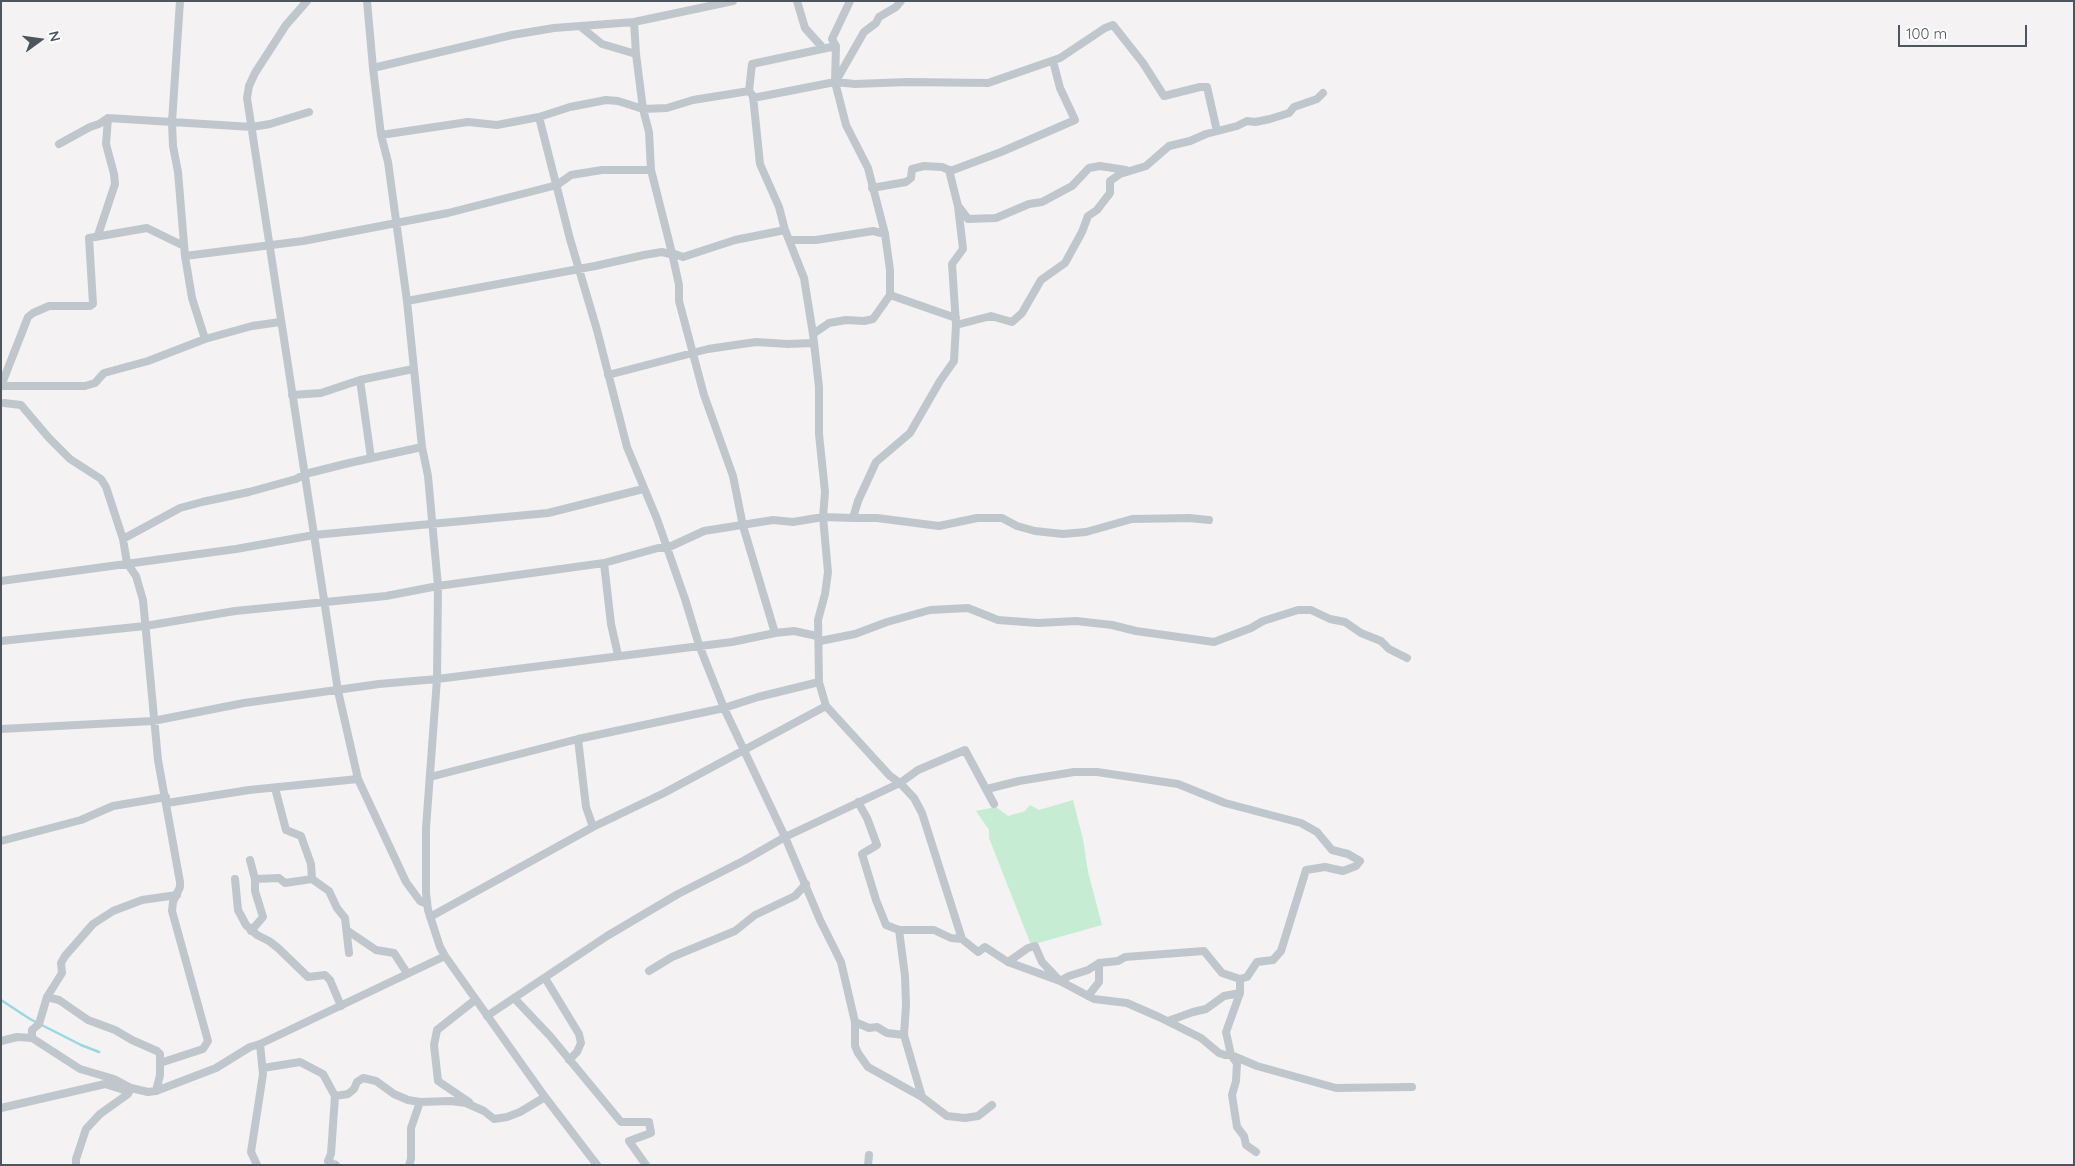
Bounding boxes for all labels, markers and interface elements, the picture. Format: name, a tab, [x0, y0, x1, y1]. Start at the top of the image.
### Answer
north arrow	[15, 15, 65, 65]
scale bar	[1900, 15, 2029, 47]
text: 100 m	[1906, 24, 1947, 43]
text: N	[45, 29, 65, 44]

